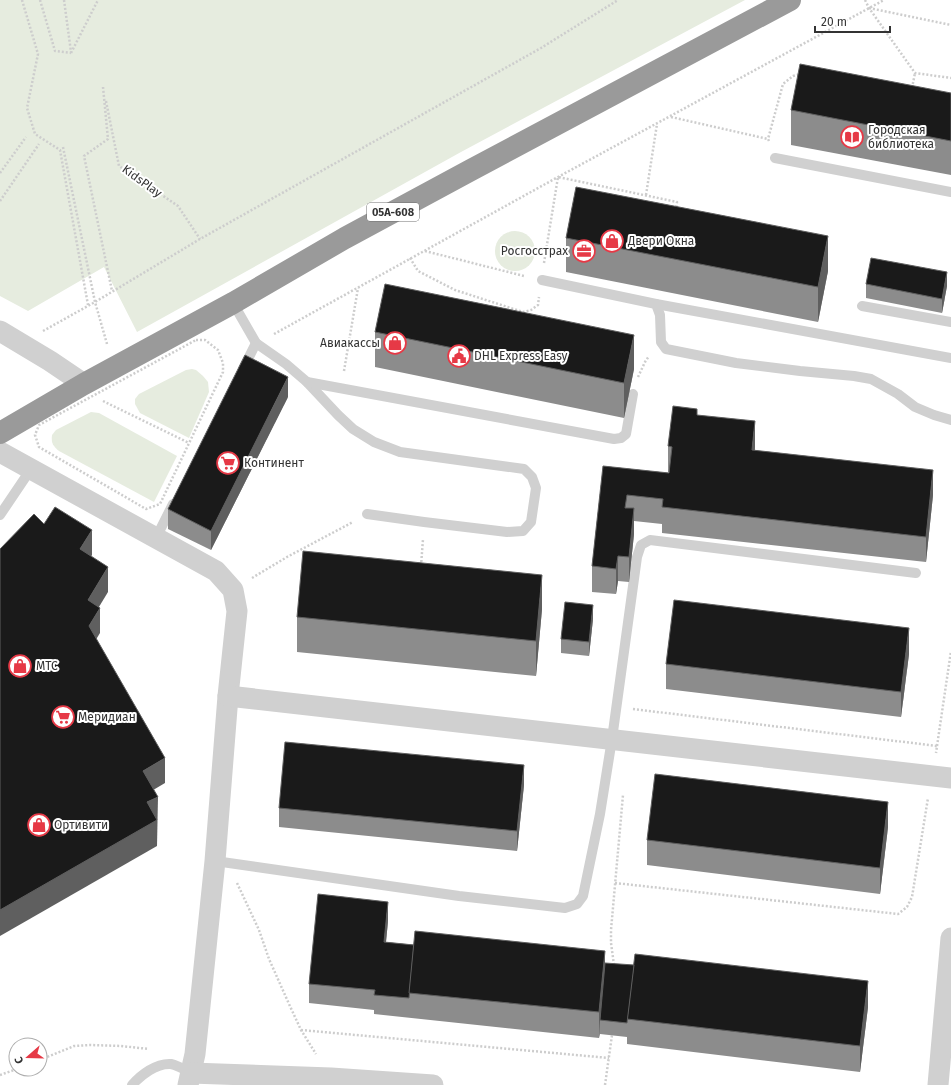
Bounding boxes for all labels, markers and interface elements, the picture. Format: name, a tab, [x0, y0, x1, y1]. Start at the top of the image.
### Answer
scale bar	[815, 8, 890, 34]
text: 20 m	[821, 15, 847, 29]
place label: Городская библиотека	[868, 123, 934, 151]
library icon: Городская библиотека	[839, 124, 865, 150]
street label: KidsPlay	[119, 162, 165, 200]
road number: 05А-608	[367, 203, 419, 221]
shop icon: Двери Окна	[599, 228, 625, 254]
place label: Двери Окна	[627, 234, 694, 248]
office icon: Росгосстрах	[571, 238, 597, 264]
place label: Росгосстрах	[501, 244, 568, 258]
shop icon: Авиакассы	[382, 330, 408, 356]
place label: Авиакассы	[320, 336, 380, 350]
public building icon: DHL Express Easy	[446, 343, 472, 369]
place label: DHL Express Easy	[474, 349, 568, 363]
supermarket icon: Континент	[215, 450, 241, 476]
place label: Континент	[244, 456, 304, 470]
shop icon: МТС	[7, 653, 33, 679]
place label: МТС	[36, 659, 58, 673]
supermarket icon: Меридиан	[50, 704, 76, 730]
place label: Меридиан	[78, 710, 136, 724]
shop icon: Ортивити	[26, 812, 52, 838]
place label: Ортивити	[54, 818, 108, 832]
north arrow	[8, 1037, 48, 1077]
text: С	[12, 1054, 26, 1065]

